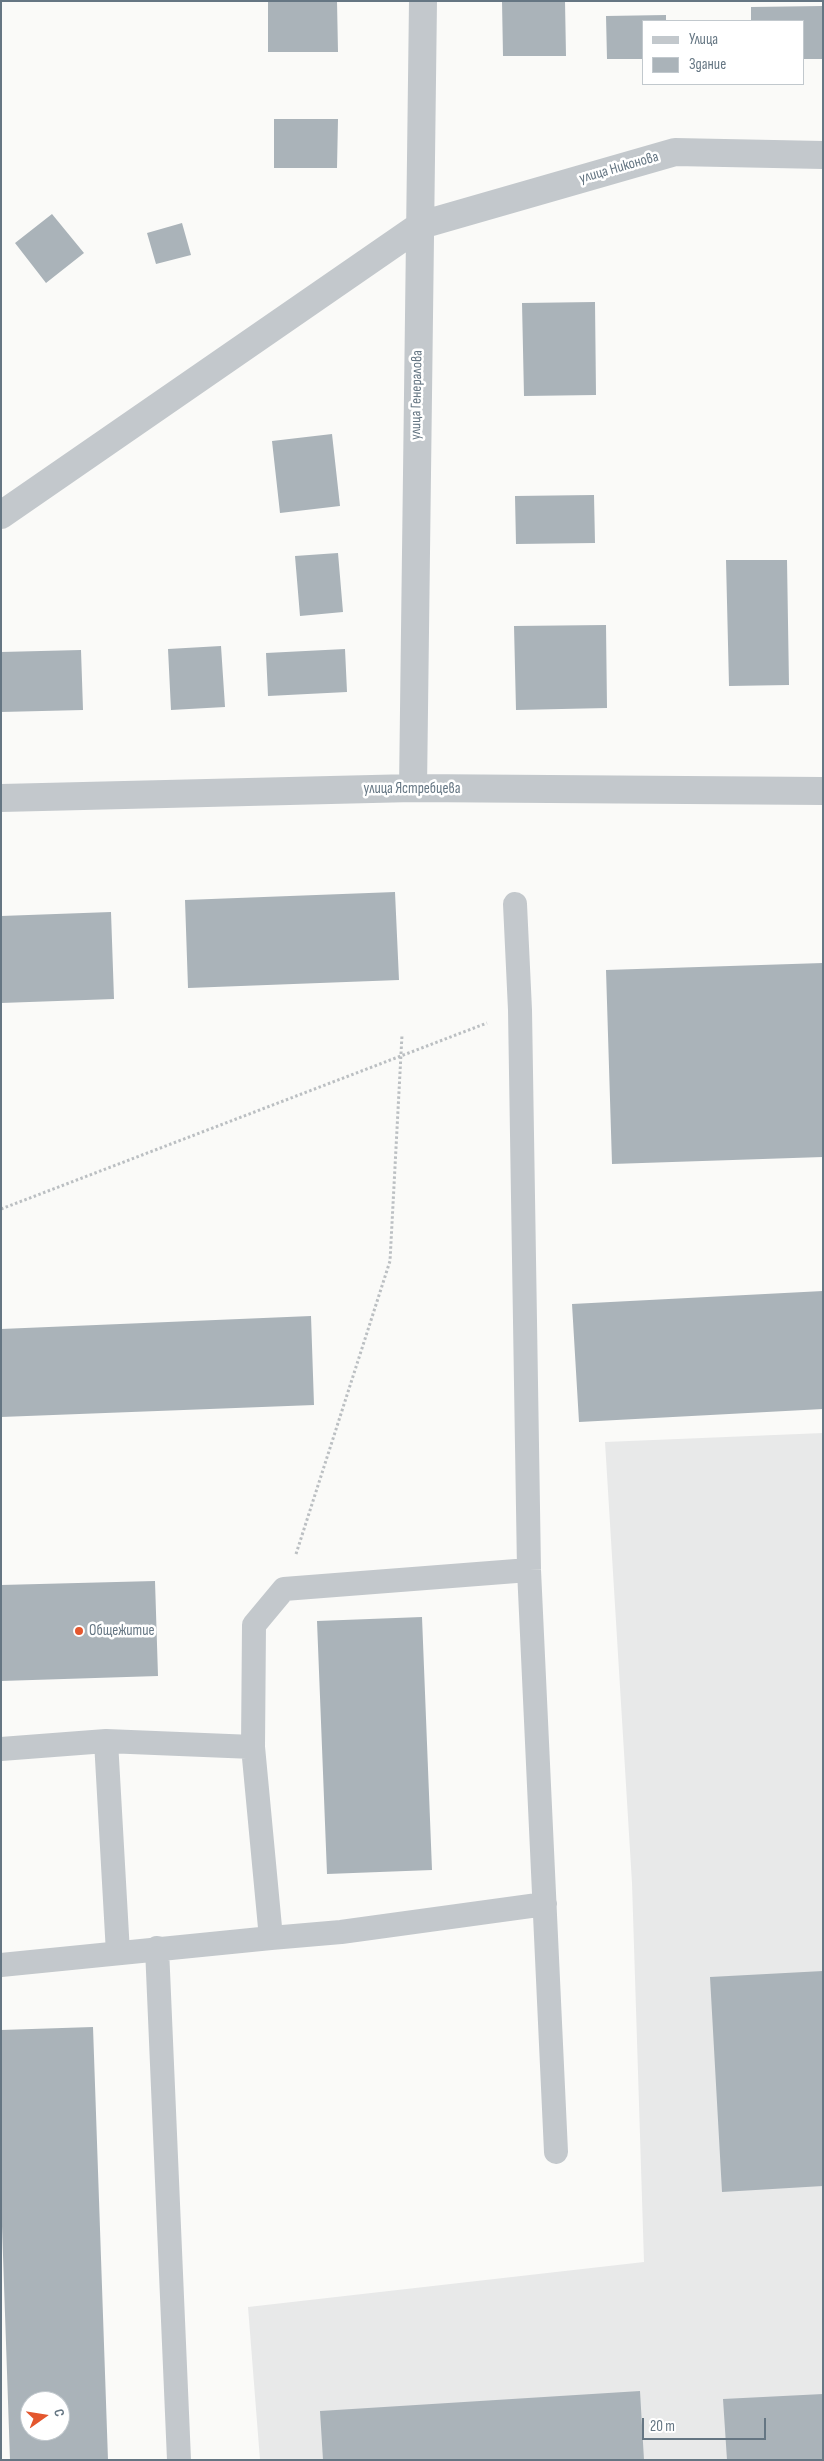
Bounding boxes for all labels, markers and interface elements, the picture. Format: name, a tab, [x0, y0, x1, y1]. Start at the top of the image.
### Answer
legend	[642, 20, 804, 85]
text: Улица	[689, 30, 718, 49]
text: Здание	[689, 55, 726, 74]
street label: улица Никонова	[577, 148, 661, 188]
street label: улица Генералова	[407, 350, 427, 440]
street label: улица Ястребцева	[364, 780, 460, 798]
place label: Общежитие	[89, 1622, 155, 1640]
marker: Общежитие	[73, 1625, 85, 1637]
north arrow	[20, 2391, 70, 2441]
text: С	[50, 2407, 68, 2418]
scale bar	[644, 2408, 768, 2440]
text: 20 m	[650, 2417, 675, 2436]

